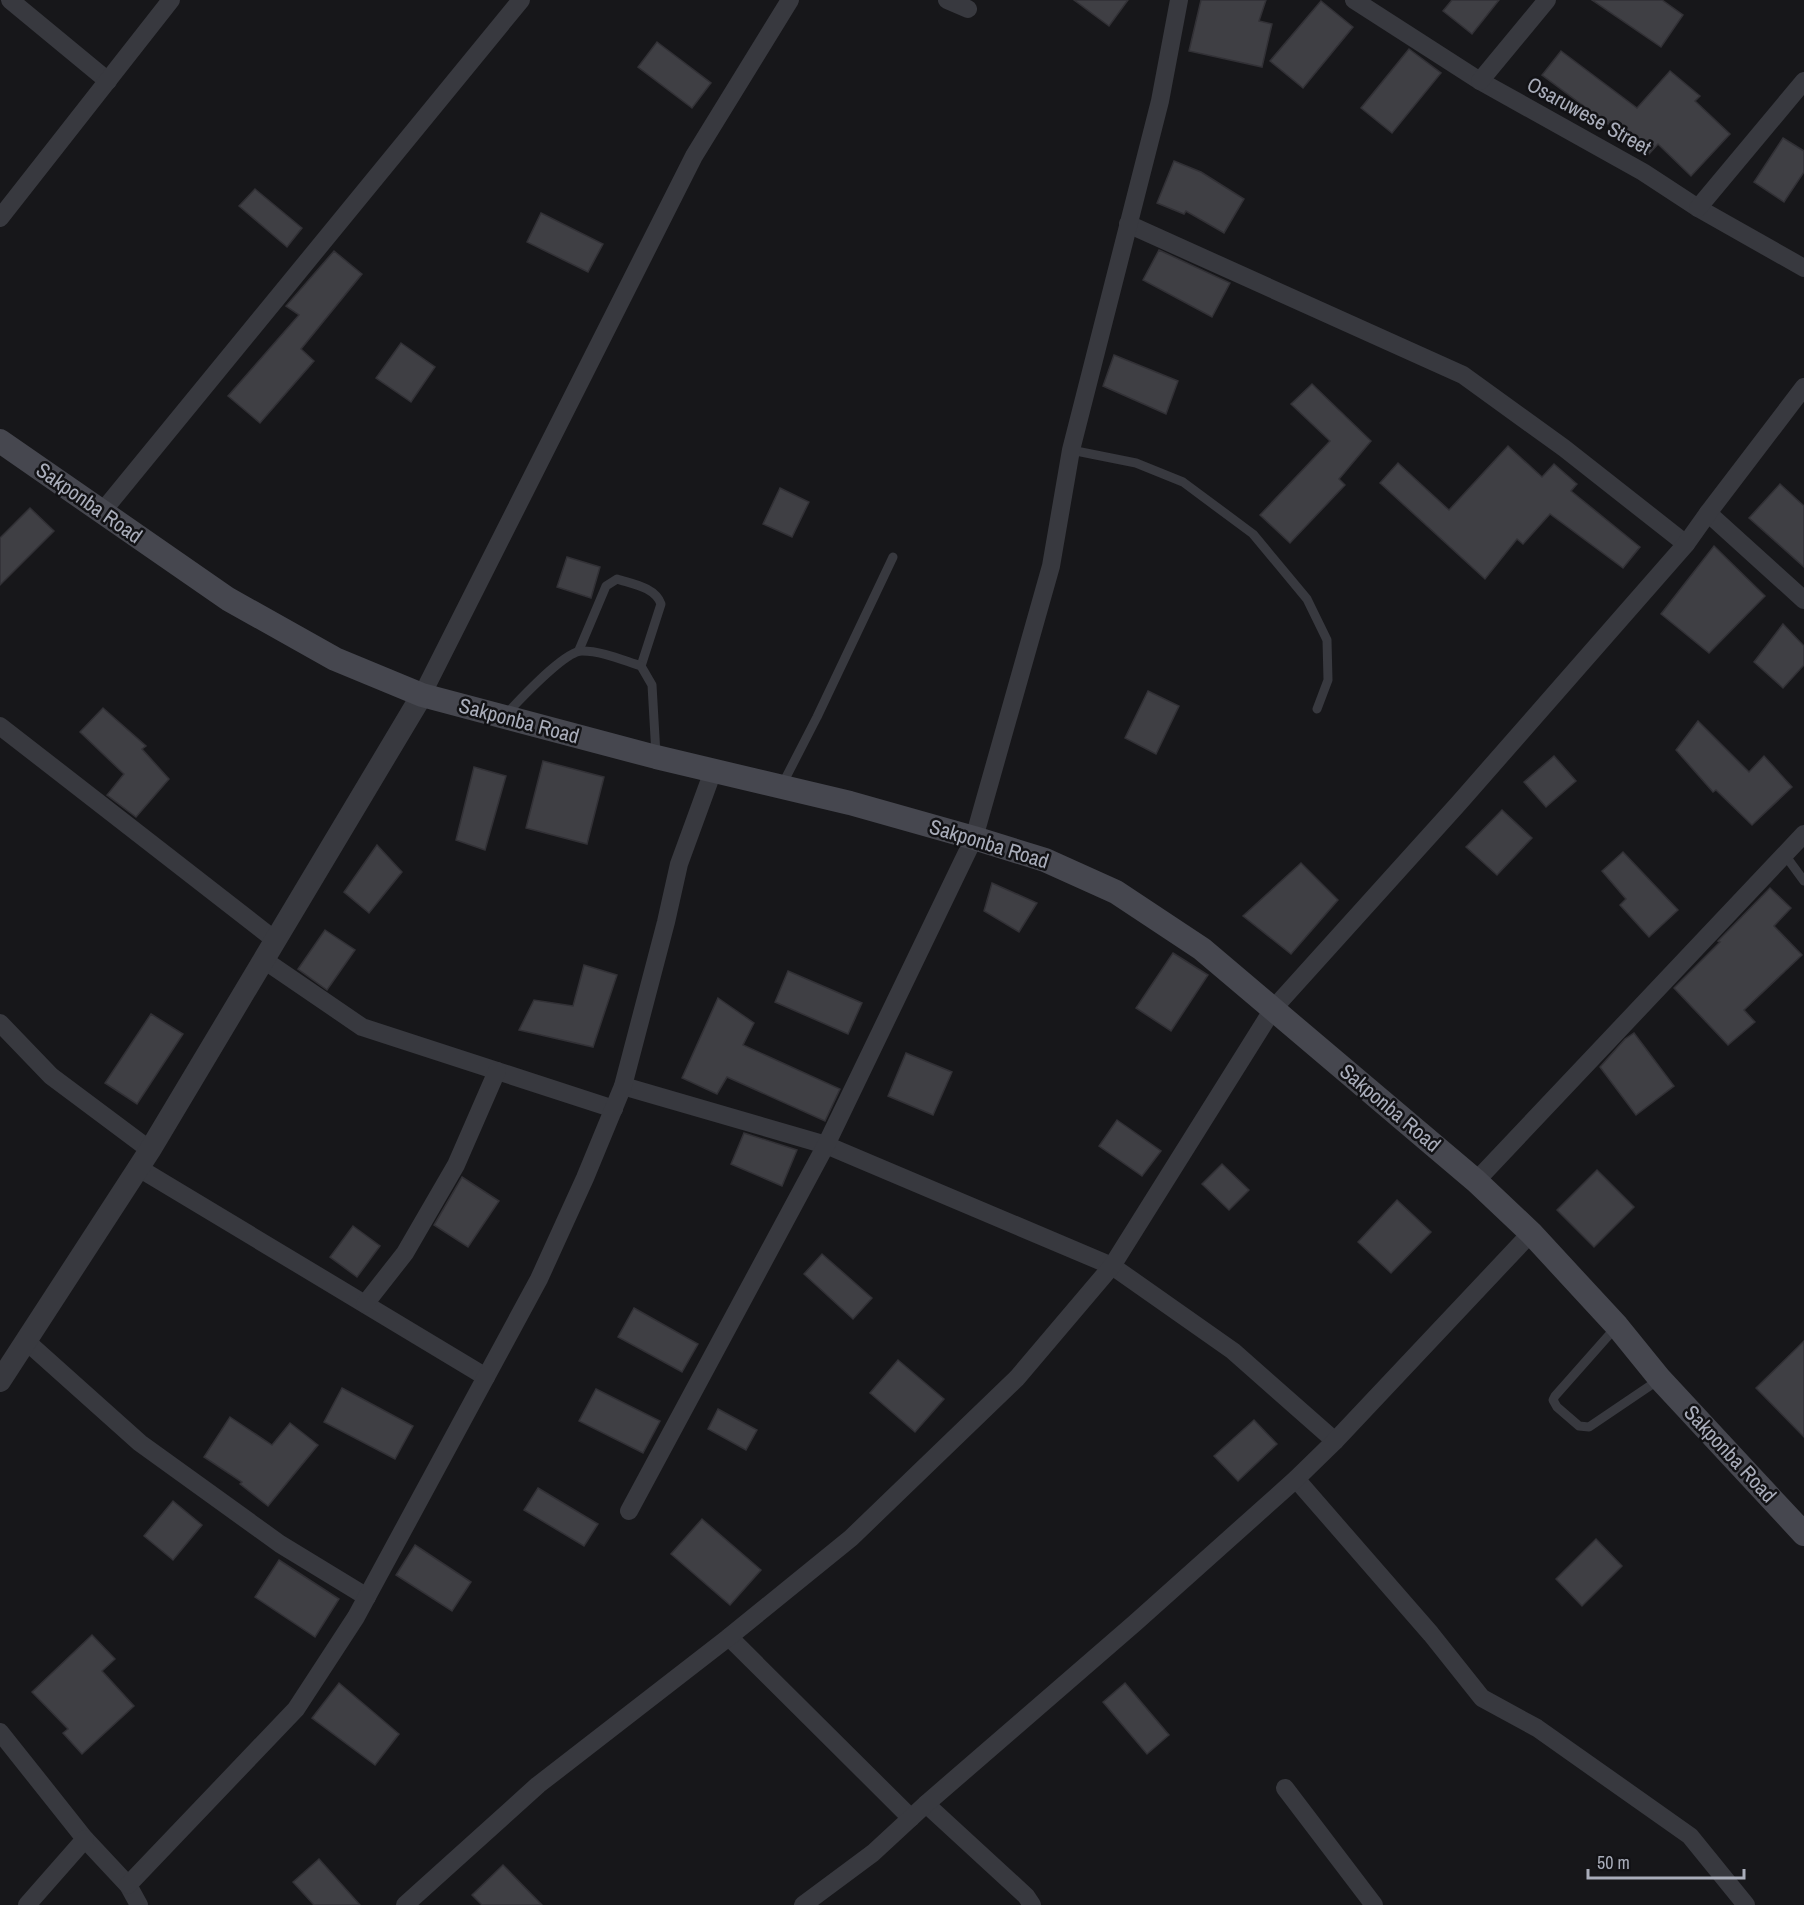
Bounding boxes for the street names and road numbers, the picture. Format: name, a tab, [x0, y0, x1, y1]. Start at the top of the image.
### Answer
street label: Osaruwese Street	[1522, 69, 1657, 162]
street label: Sakponba Road	[30, 455, 148, 550]
street label: Sakponba Road	[456, 691, 583, 751]
street label: Sakponba Road	[926, 812, 1052, 875]
street label: Sakponba Road	[1334, 1057, 1447, 1158]
street label: Sakponba Road	[1678, 1399, 1783, 1509]

